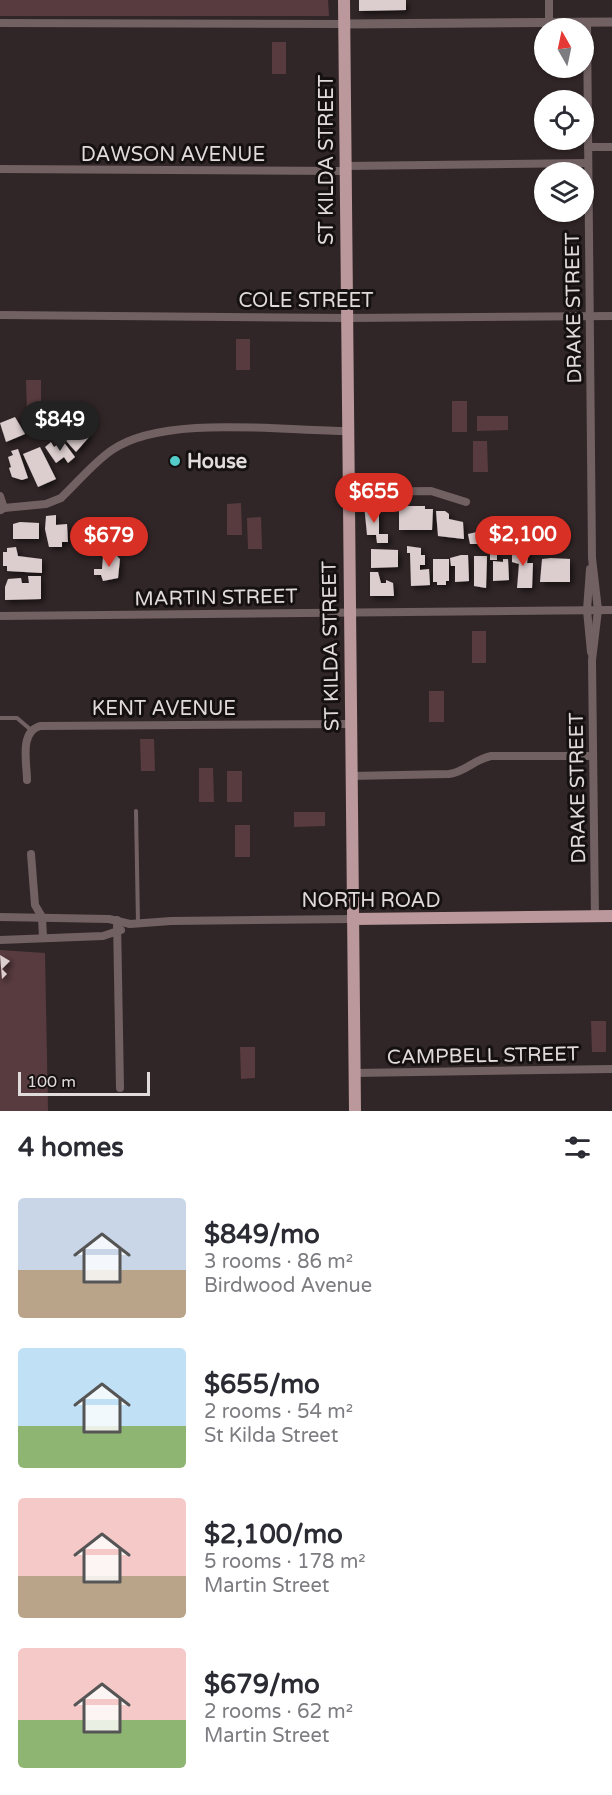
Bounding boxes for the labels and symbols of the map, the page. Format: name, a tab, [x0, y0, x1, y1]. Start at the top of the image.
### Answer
north arrow	[534, 18, 594, 78]
street label: ST KILDA STREET	[315, 75, 339, 245]
street label: DAWSON AVENUE	[81, 143, 265, 167]
street label: DRAKE STREET	[561, 232, 587, 384]
street label: COLE STREET	[239, 289, 373, 313]
pin: $849	[24, 401, 96, 452]
place label: House	[187, 450, 247, 474]
marker: House	[168, 454, 182, 468]
pin: $655	[338, 473, 410, 524]
pin: $2,100	[474, 516, 572, 567]
pin: $679	[73, 517, 145, 568]
street label: ST KILDA STREET	[318, 561, 344, 731]
street label: MARTIN STREET	[134, 585, 298, 611]
street label: KENT AVENUE	[92, 697, 236, 721]
street label: DRAKE STREET	[565, 712, 591, 864]
street label: NORTH ROAD	[301, 889, 441, 913]
street label: CAMPBELL STREET	[387, 1042, 579, 1070]
scale bar	[18, 1069, 150, 1096]

